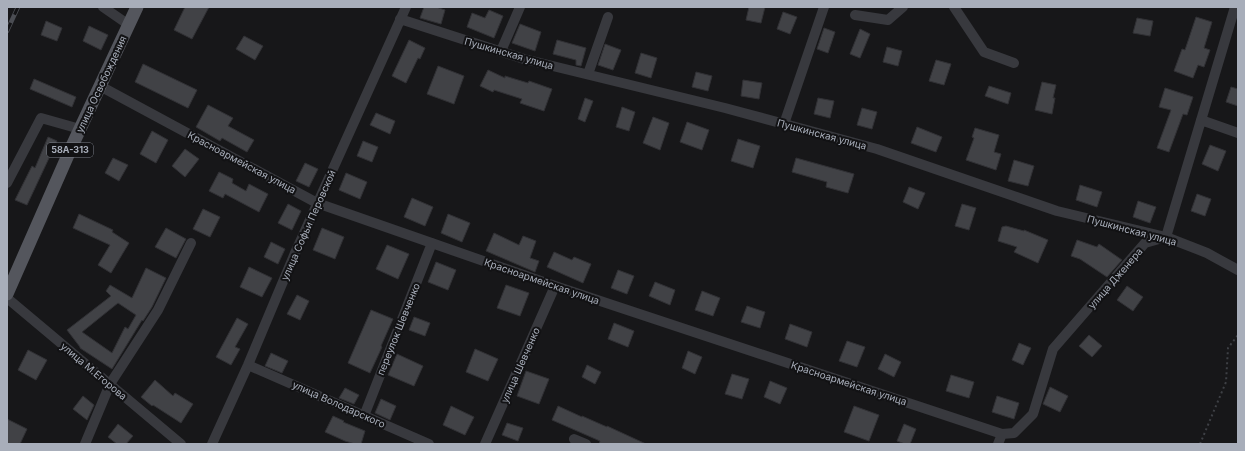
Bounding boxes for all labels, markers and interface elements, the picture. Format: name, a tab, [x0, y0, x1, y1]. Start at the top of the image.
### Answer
street label: улица Освобождения	[73, 34, 129, 134]
street label: Пушкинская улица	[463, 35, 555, 71]
street label: Пушкинская улица	[776, 116, 868, 152]
street label: Красноармейская улица	[186, 128, 298, 196]
road number: 58А-313	[47, 143, 93, 157]
street label: улица Софьи Перовской	[278, 168, 338, 282]
street label: Пушкинская улица	[1086, 212, 1178, 248]
street label: улица Дженера	[1085, 245, 1145, 311]
street label: Красноармейская улица	[483, 256, 601, 306]
street label: переулок Шевченко	[374, 281, 422, 377]
street label: улица Шевченко	[498, 326, 542, 404]
street label: улица М.Егорова	[58, 340, 130, 402]
street label: Красноармейская улица	[790, 359, 908, 407]
street label: улица Володарского	[291, 378, 387, 430]

